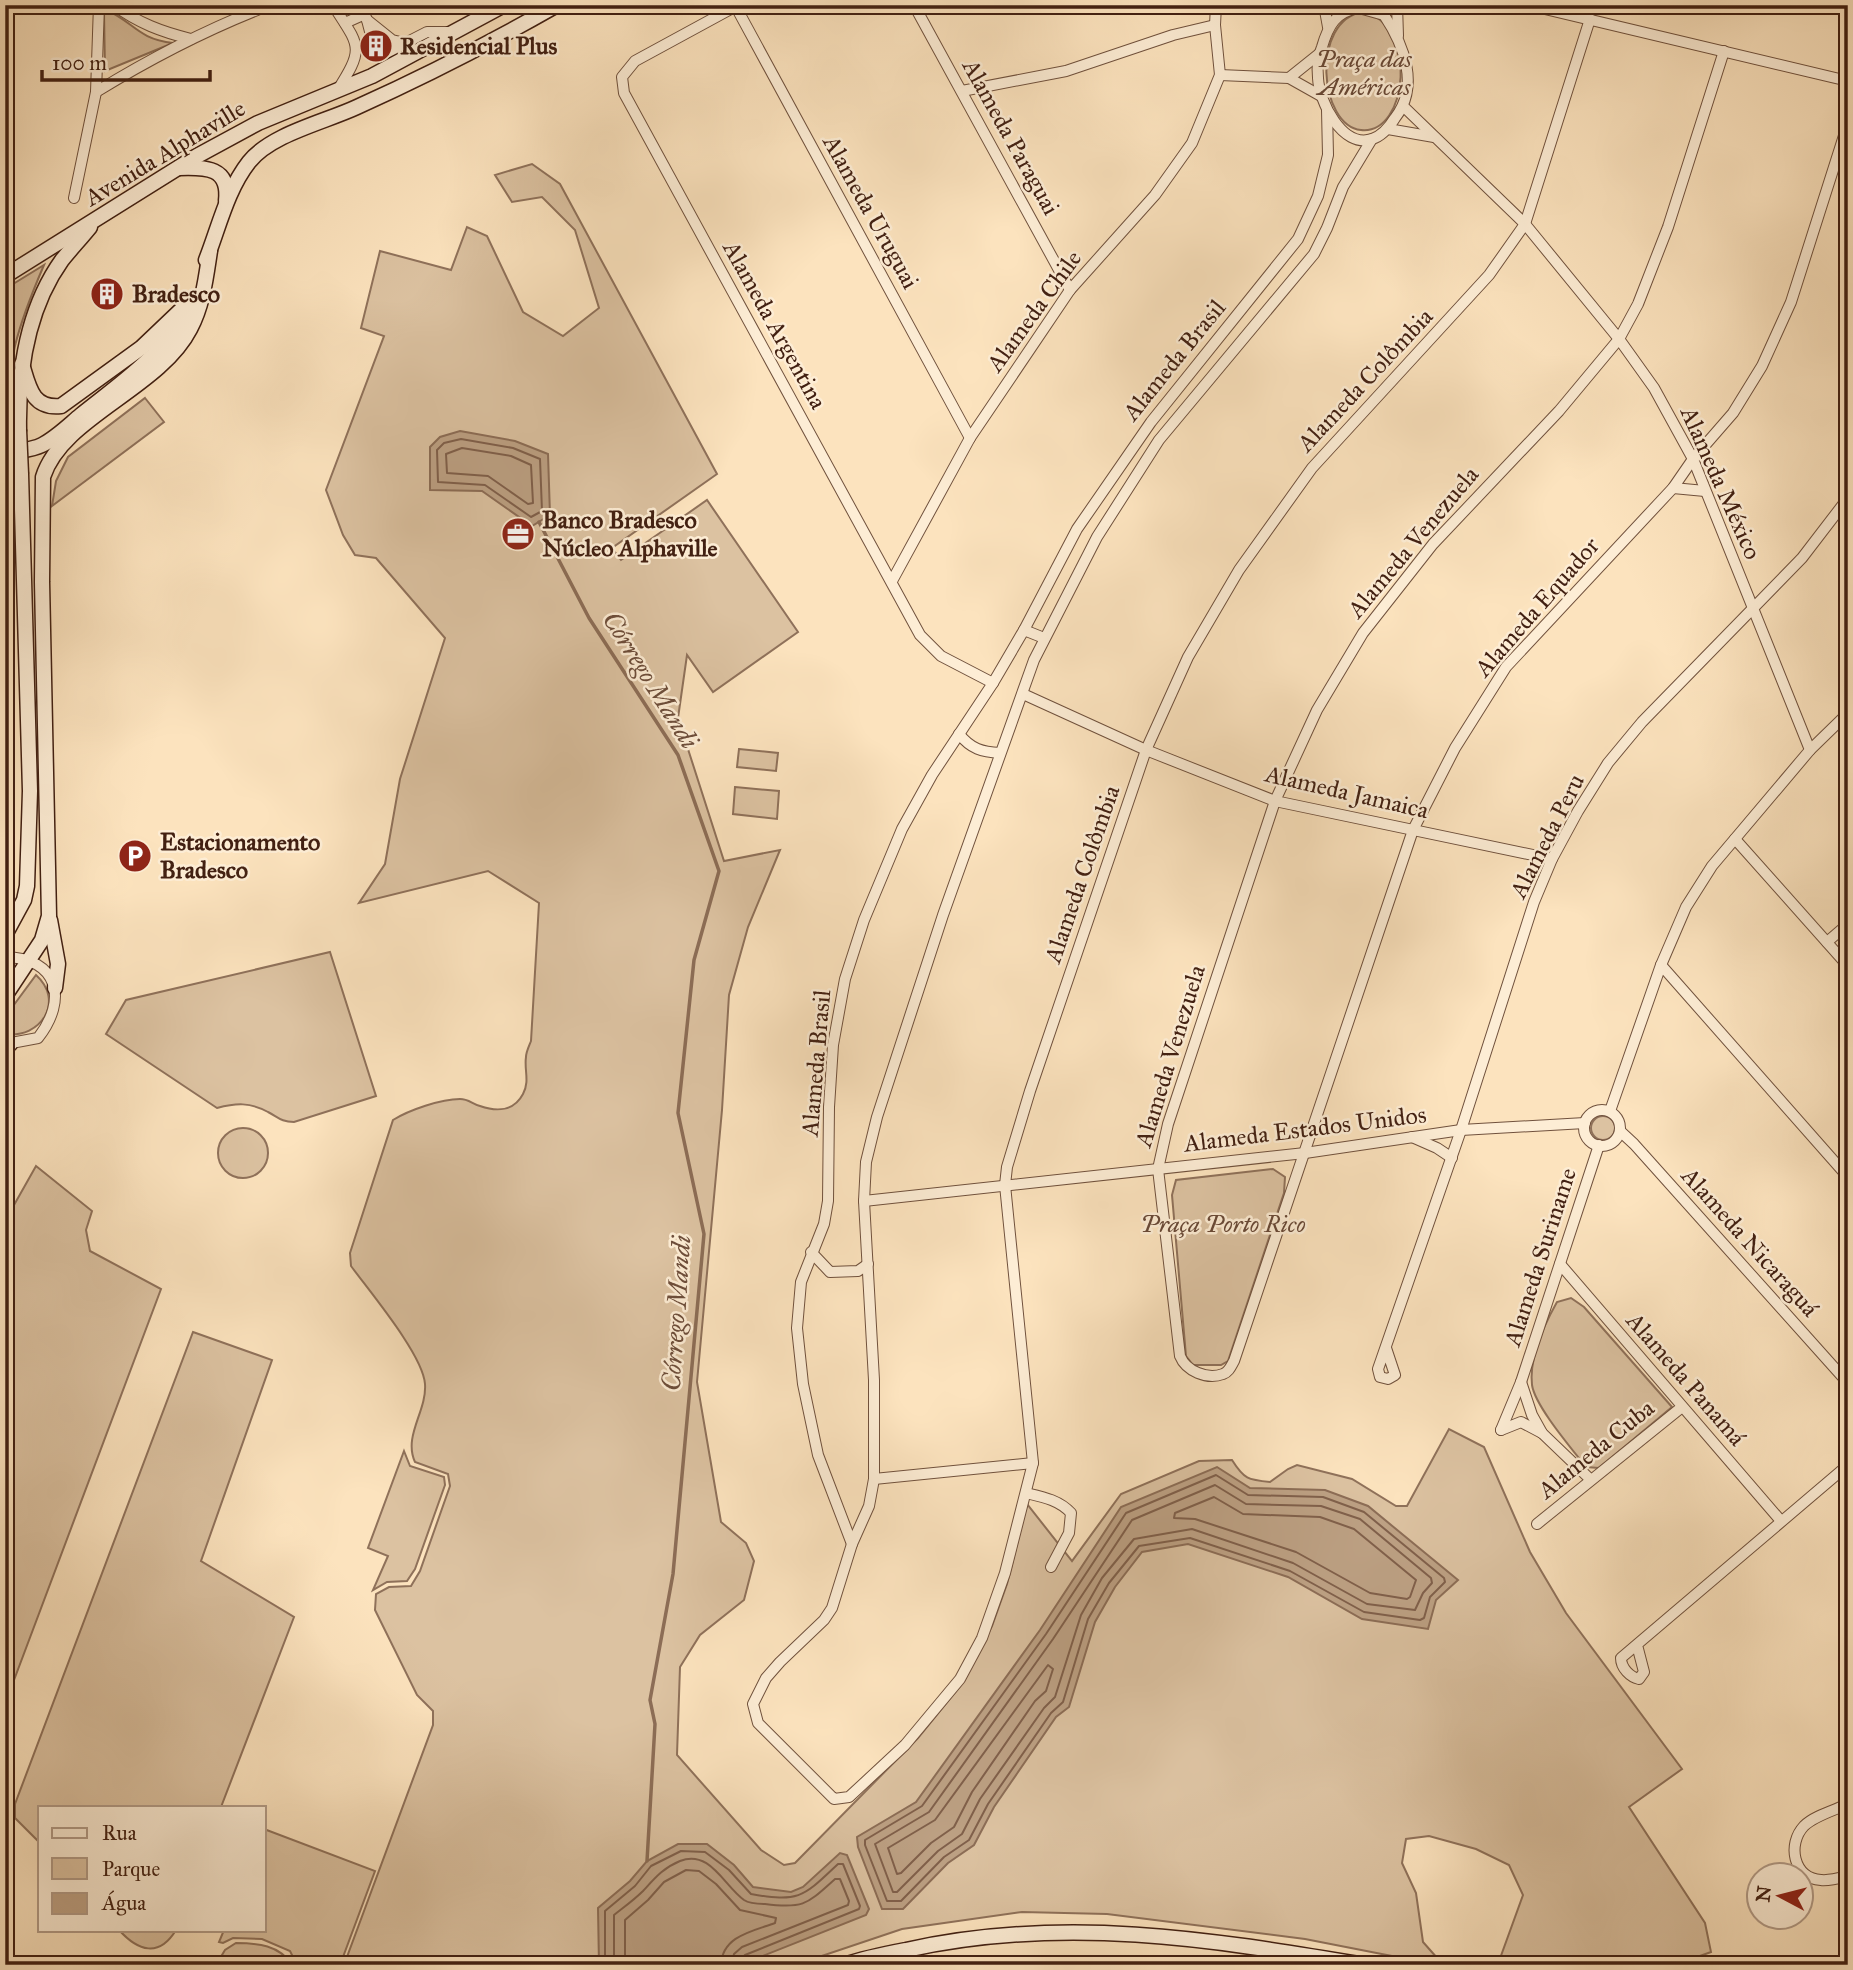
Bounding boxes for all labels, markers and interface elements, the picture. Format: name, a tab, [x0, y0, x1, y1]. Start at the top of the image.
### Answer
building icon: Residencial Plus	[357, 27, 395, 65]
place label: Residencial Plus	[400, 31, 557, 61]
scale bar	[42, 38, 210, 82]
park label: Praça das Américas	[1315, 44, 1413, 102]
text: 100 m	[52, 50, 107, 76]
street label: Alameda Paraguai	[955, 53, 1066, 221]
street label: Avenida Alphaville	[78, 93, 251, 213]
street label: Alameda Uruguai	[816, 129, 926, 295]
street label: Alameda Argentina	[716, 235, 834, 415]
street label: Alameda Chile	[979, 244, 1088, 378]
building icon: Bradesco	[88, 275, 126, 313]
place label: Bradesco	[132, 279, 220, 309]
street label: Alameda Brasil	[1115, 293, 1232, 427]
street label: Alameda Colômbia	[1290, 301, 1440, 459]
street label: Alameda México	[1673, 401, 1768, 564]
street label: Alameda Venezuela	[1340, 459, 1486, 625]
place label: Banco Bradesco Núcleo Alphaville	[542, 505, 718, 563]
office icon: Banco Bradesco Núcleo Alphaville	[499, 515, 537, 553]
street label: Alameda Equador	[1468, 531, 1606, 684]
water label: Córrego Mandi	[596, 605, 706, 755]
street label: Alameda Jamaica	[1262, 758, 1432, 826]
street label: Alameda Peru	[1502, 769, 1591, 904]
street label: Alameda Colômbia	[1037, 781, 1127, 968]
place label: Estacionamento Bradesco	[160, 827, 320, 885]
parking icon: Estacionamento Bradesco	[116, 837, 154, 875]
street label: Alameda Venezuela	[1128, 961, 1212, 1152]
street label: Alameda Brasil	[795, 988, 837, 1139]
street label: Alameda Estados Unidos	[1181, 1099, 1428, 1159]
street label: Alameda Nicaraguá	[1674, 1160, 1826, 1324]
street label: Alameda Suriname	[1497, 1164, 1583, 1351]
park label: Praça Porto Rico	[1140, 1209, 1306, 1239]
water label: Córrego Mandi	[655, 1234, 697, 1392]
street label: Alameda Panamá	[1619, 1305, 1753, 1453]
street label: Alameda Cuba	[1531, 1392, 1661, 1506]
legend	[38, 1806, 266, 1932]
text: Rua	[102, 1820, 137, 1846]
text: Parque	[102, 1856, 161, 1882]
north arrow	[1744, 1862, 1814, 1932]
text: N	[1751, 1885, 1776, 1903]
text: Água	[101, 1890, 146, 1916]

